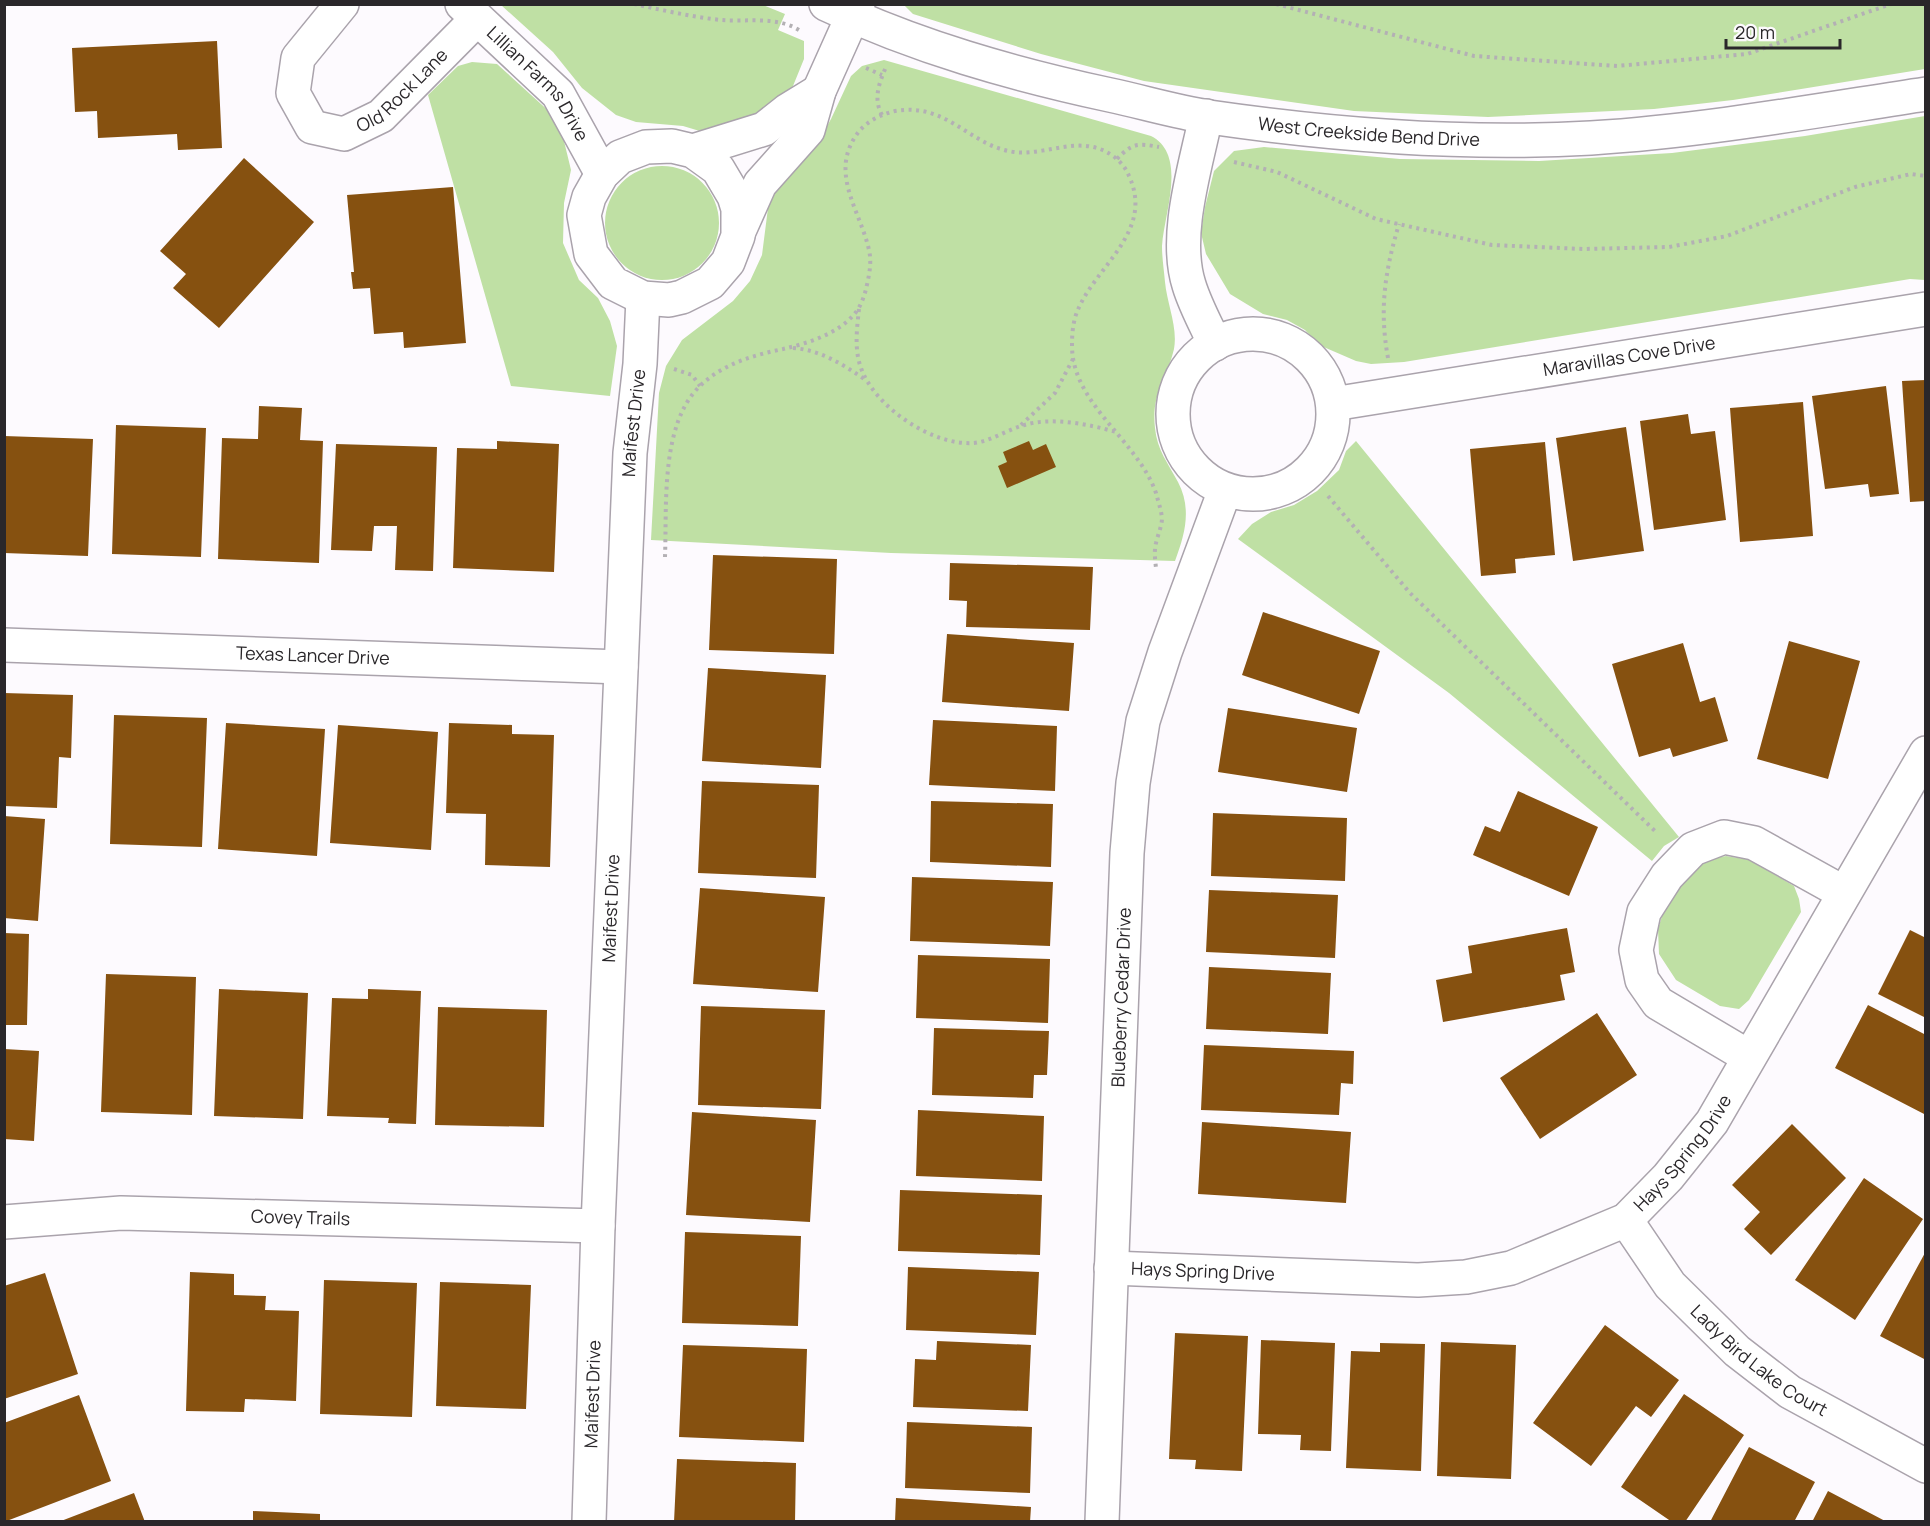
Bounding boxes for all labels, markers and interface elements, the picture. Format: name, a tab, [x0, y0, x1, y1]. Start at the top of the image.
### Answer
scale bar	[1726, 12, 1840, 50]
text: 20 m	[1735, 20, 1775, 44]
street label: Lillian Farms Drive	[482, 21, 595, 145]
street label: Old Rock Lane	[352, 43, 452, 137]
street label: West Creekside Bend Drive	[1257, 111, 1480, 151]
street label: Maravillas Cove Drive	[1541, 330, 1717, 381]
street label: Maifest Drive	[616, 368, 650, 477]
street label: Texas Lancer Drive	[235, 640, 390, 670]
street label: Maifest Drive	[596, 854, 624, 963]
street label: Blueberry Cedar Drive	[1105, 907, 1136, 1088]
street label: Hays Spring Drive	[1628, 1090, 1736, 1216]
street label: Covey Trails	[251, 1204, 351, 1230]
street label: Hays Spring Drive	[1131, 1256, 1275, 1285]
street label: Lady Bird Lake Court	[1686, 1299, 1832, 1421]
street label: Maifest Drive	[578, 1340, 606, 1449]

